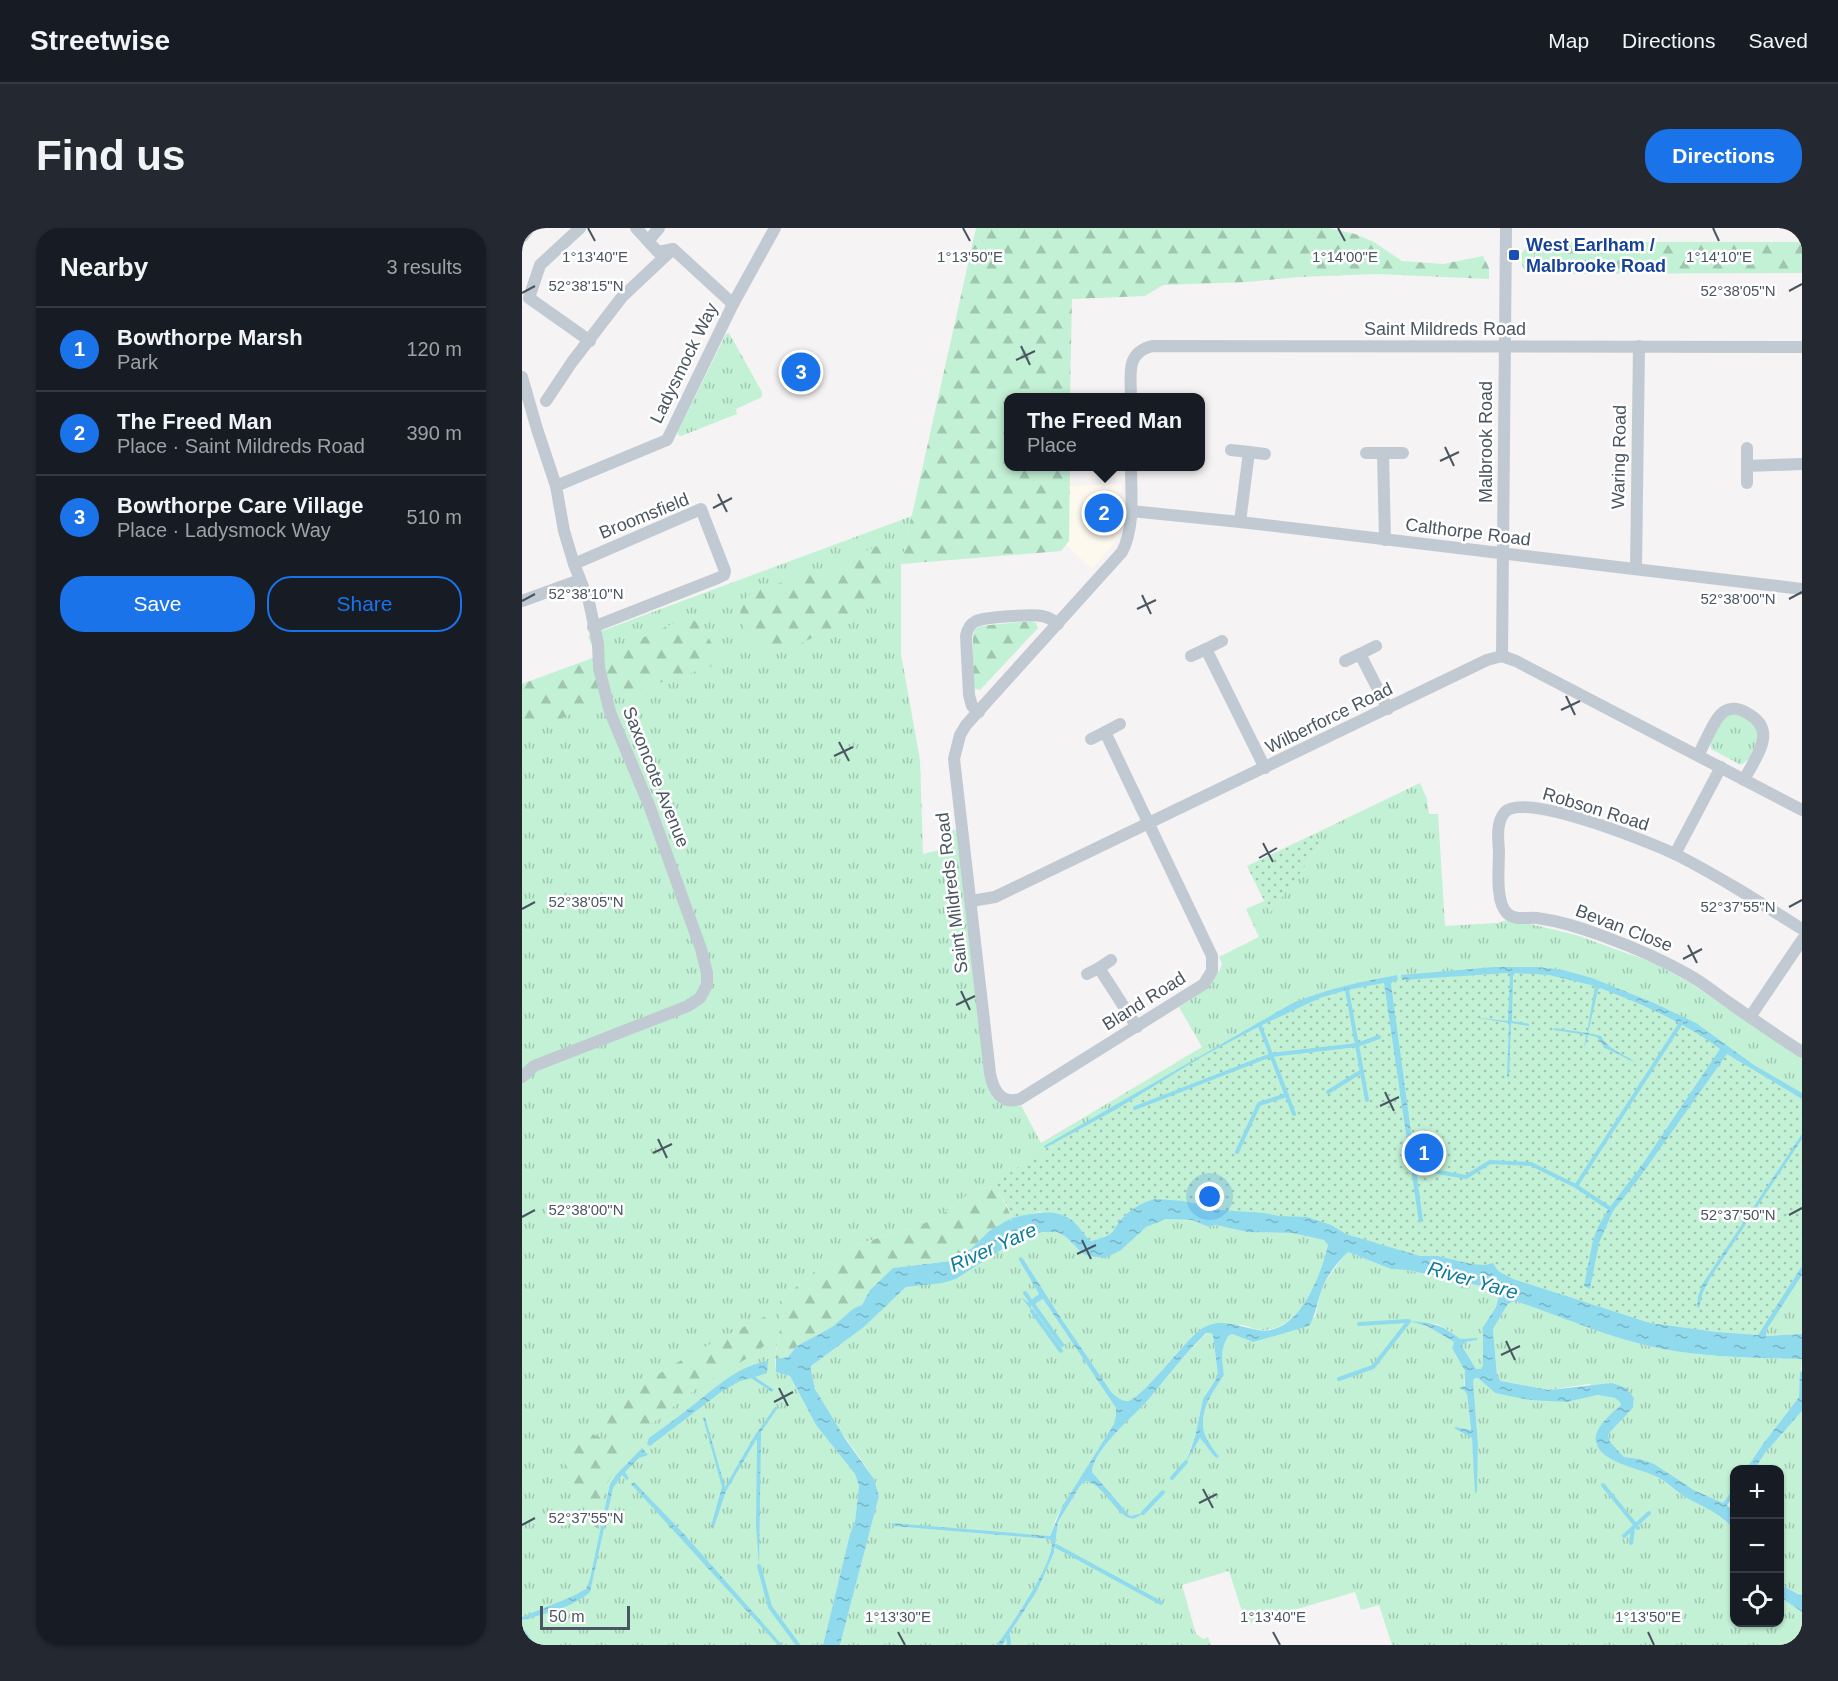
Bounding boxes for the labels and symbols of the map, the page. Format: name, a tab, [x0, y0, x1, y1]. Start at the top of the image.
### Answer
place label: West Earlham / Malbrooke Road	[1526, 235, 1666, 276]
text: 1°13'40"E	[562, 248, 628, 265]
text: 1°13'50"E	[937, 248, 1003, 265]
text: 1°14'00"E	[1312, 248, 1378, 265]
marker: West Earlham / Malbrooke Road	[1507, 248, 1521, 262]
text: 1°14'10"E	[1686, 248, 1752, 265]
text: 52°38'15"N	[548, 277, 624, 294]
text: 52°38'05"N	[1700, 282, 1776, 299]
street label: Ladysmock Way	[646, 300, 722, 426]
street label: Saint Mildreds Road	[1364, 319, 1526, 339]
pin: 3	[782, 350, 820, 394]
street label: Malbrook Road	[1476, 381, 1496, 503]
street label: Waring Road	[1608, 405, 1630, 509]
street label: Broomsfield	[596, 489, 692, 543]
pin: 2	[1084, 490, 1124, 536]
street label: Calthorpe Road	[1404, 514, 1532, 550]
text: 52°38'10"N	[548, 585, 624, 602]
text: 52°38'00"N	[1700, 590, 1776, 607]
street label: Wilberforce Road	[1262, 679, 1396, 757]
street label: Saxoncote Avenue	[619, 704, 693, 850]
street label: Robson Road	[1540, 783, 1652, 835]
street label: Saint Mildreds Road	[932, 811, 972, 975]
text: 52°38'05"N	[548, 893, 624, 910]
text: 52°37'55"N	[1700, 898, 1776, 915]
street label: Bevan Close	[1573, 900, 1675, 956]
street label: Bland Road	[1099, 968, 1189, 1034]
pin: 1	[1404, 1130, 1444, 1176]
your location	[1195, 1182, 1224, 1211]
text: 52°38'00"N	[548, 1201, 624, 1218]
text: 52°37'50"N	[1700, 1206, 1776, 1223]
water label: River Yare	[946, 1218, 1040, 1276]
water label: River Yare	[1425, 1257, 1521, 1303]
text: 52°37'55"N	[548, 1509, 624, 1526]
scale bar	[540, 1603, 630, 1630]
text: 1°13'30"E	[865, 1608, 931, 1625]
text: 1°13'40"E	[1240, 1608, 1306, 1625]
text: 1°13'50"E	[1615, 1608, 1681, 1625]

